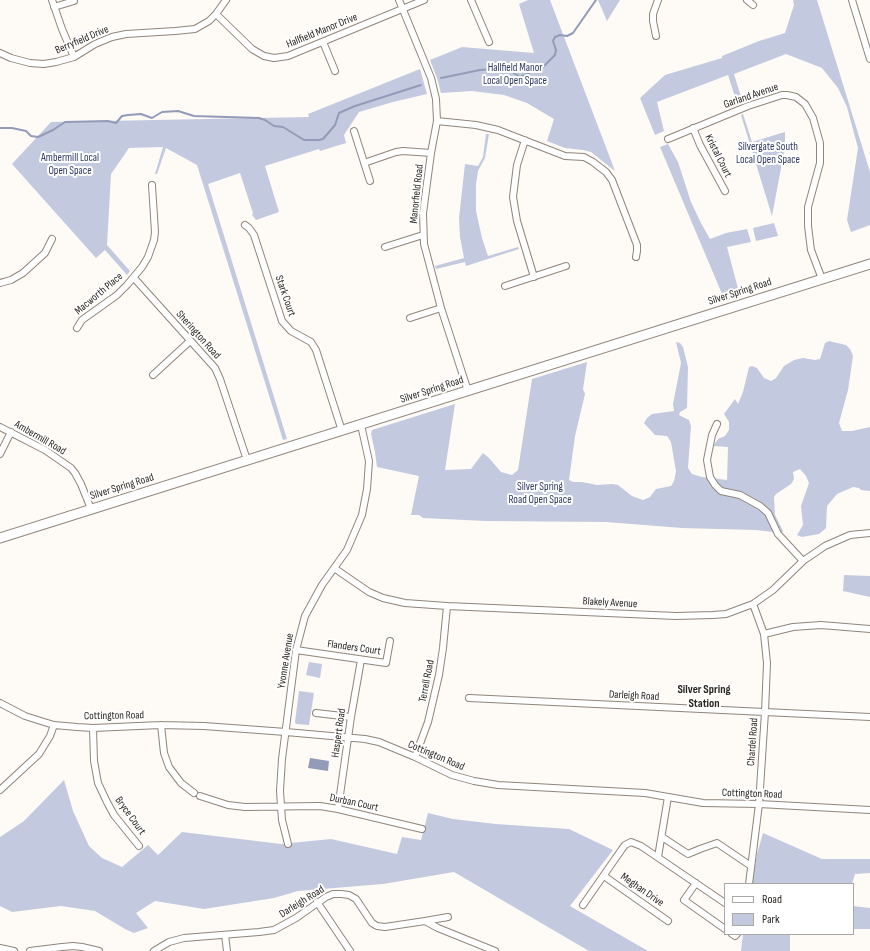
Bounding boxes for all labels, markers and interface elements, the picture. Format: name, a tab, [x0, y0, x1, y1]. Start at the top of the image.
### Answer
street label: Hallfield Manor Drive	[284, 11, 360, 51]
street label: Berryfield Drive	[53, 23, 111, 57]
park label: Hallfield Manor Local Open Space	[483, 61, 547, 87]
street label: Garland Avenue	[722, 80, 780, 112]
street label: Kristal Court	[702, 132, 734, 180]
park label: Silvergate South Local Open Space	[736, 140, 800, 166]
park label: Ambermill Local Open Space	[41, 151, 99, 177]
street label: Manorfield Road	[407, 164, 427, 224]
street label: Macworth Place	[72, 270, 126, 318]
street label: Stark Court	[272, 274, 298, 318]
street label: Silver Spring Road	[707, 276, 773, 308]
street label: Sherington Road	[173, 308, 223, 362]
street label: Silver Spring Road	[399, 374, 465, 406]
street label: Ambermill Road	[12, 418, 68, 458]
street label: Silver Spring Road	[89, 471, 155, 503]
park label: Silver Spring Road Open Space	[508, 480, 572, 506]
street label: Blakely Avenue	[582, 595, 638, 611]
street label: Yvonne Avenue	[275, 632, 297, 690]
street label: Flanders Court	[326, 638, 382, 658]
street label: Terrell Road	[416, 659, 438, 703]
district label: Silver Spring Station	[677, 683, 731, 711]
street label: Darleigh Road	[608, 688, 660, 704]
street label: Haspert Road	[329, 708, 349, 758]
street label: Cottington Road	[84, 709, 144, 723]
street label: Chardel Road	[745, 717, 761, 767]
street label: Cottington Road	[406, 738, 466, 774]
street label: Cottington Road	[722, 786, 782, 802]
street label: Durban Court	[328, 791, 380, 815]
street label: Bryce Court	[112, 794, 148, 838]
street label: Meghan Drive	[618, 870, 666, 910]
street label: Darleigh Road	[277, 883, 327, 921]
legend	[724, 883, 854, 935]
text: Road	[762, 892, 782, 907]
text: Park	[762, 912, 780, 927]

